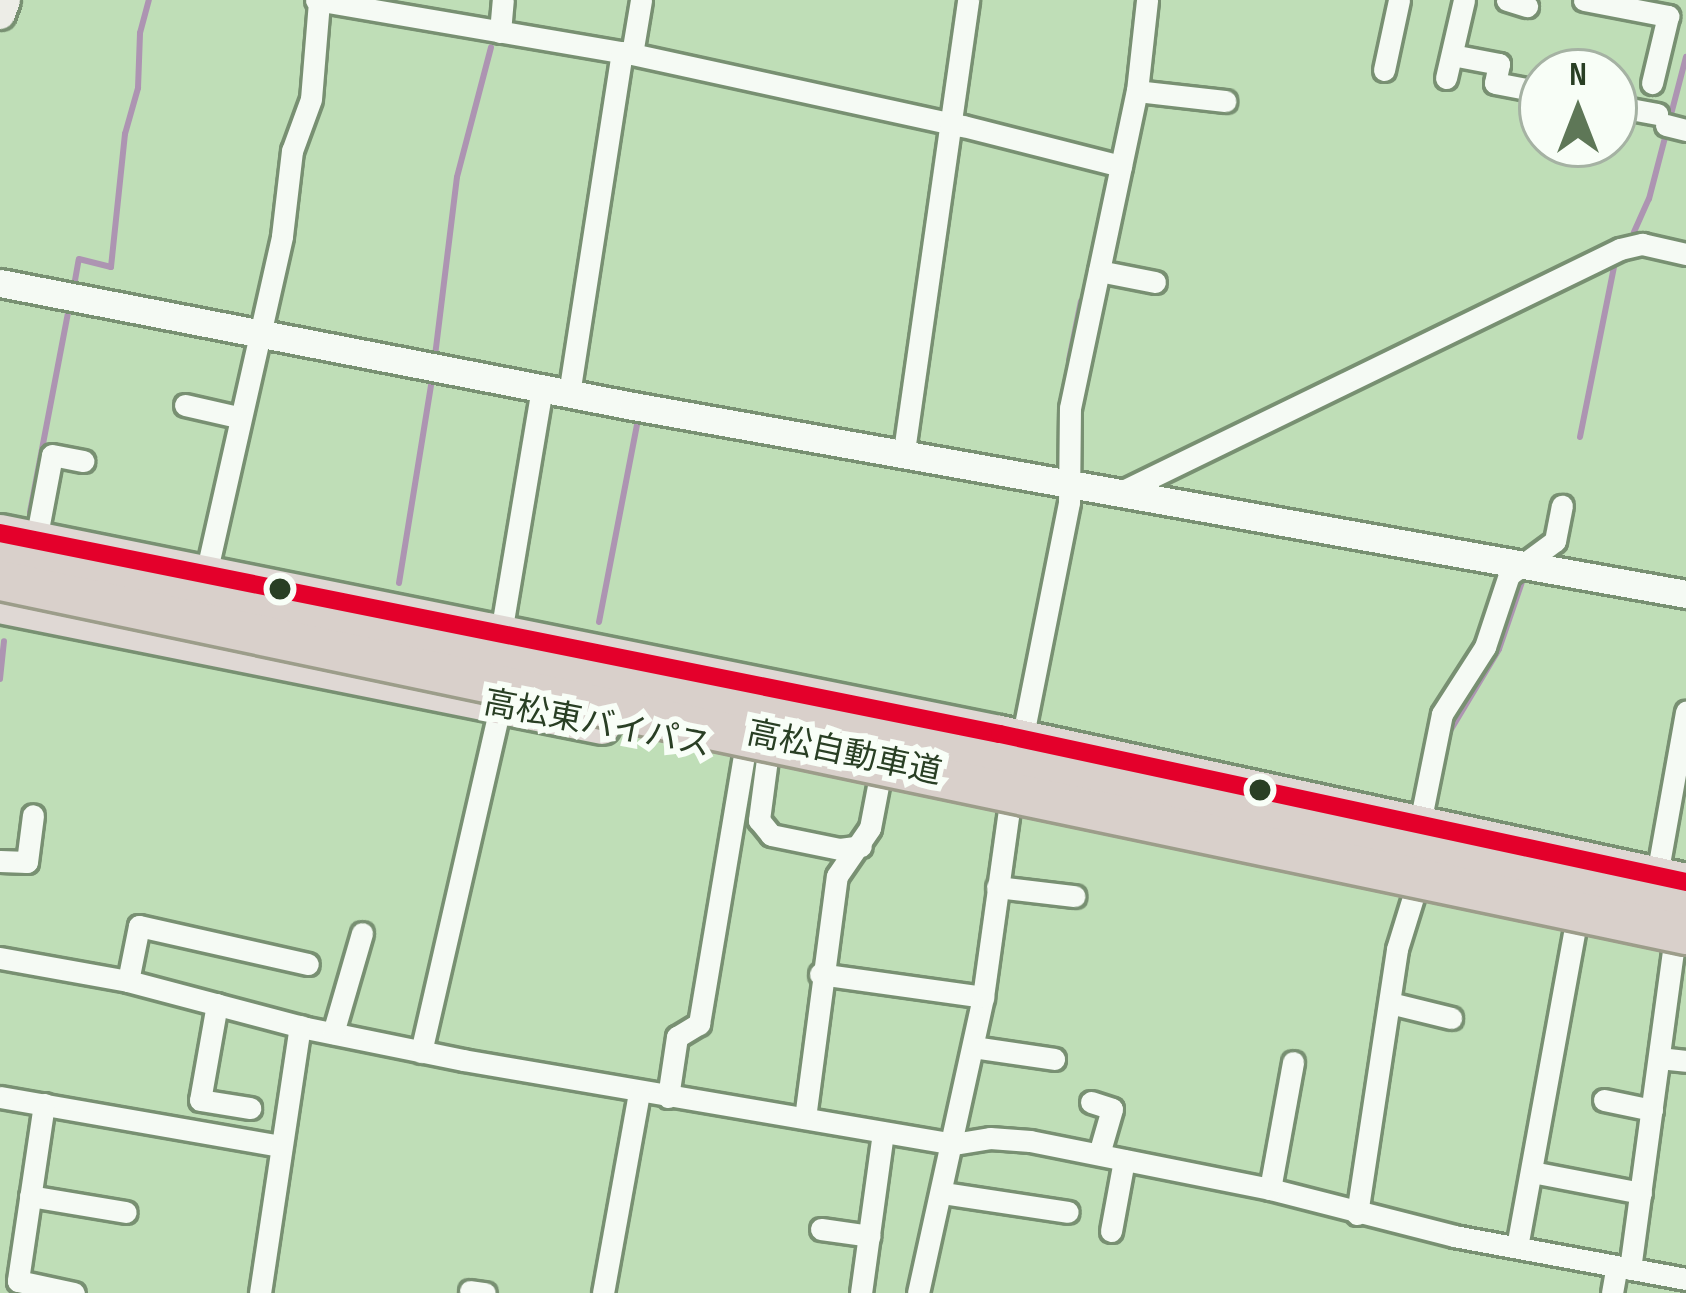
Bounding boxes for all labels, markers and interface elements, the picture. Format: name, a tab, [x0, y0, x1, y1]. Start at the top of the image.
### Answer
north arrow	[1518, 48, 1638, 168]
text: N	[1569, 55, 1587, 95]
unlabelled marker	[269, 578, 291, 600]
street label: 高松東バイパス	[480, 684, 714, 766]
street label: 高松自動車道	[743, 714, 945, 794]
unlabelled marker	[1249, 779, 1271, 801]

